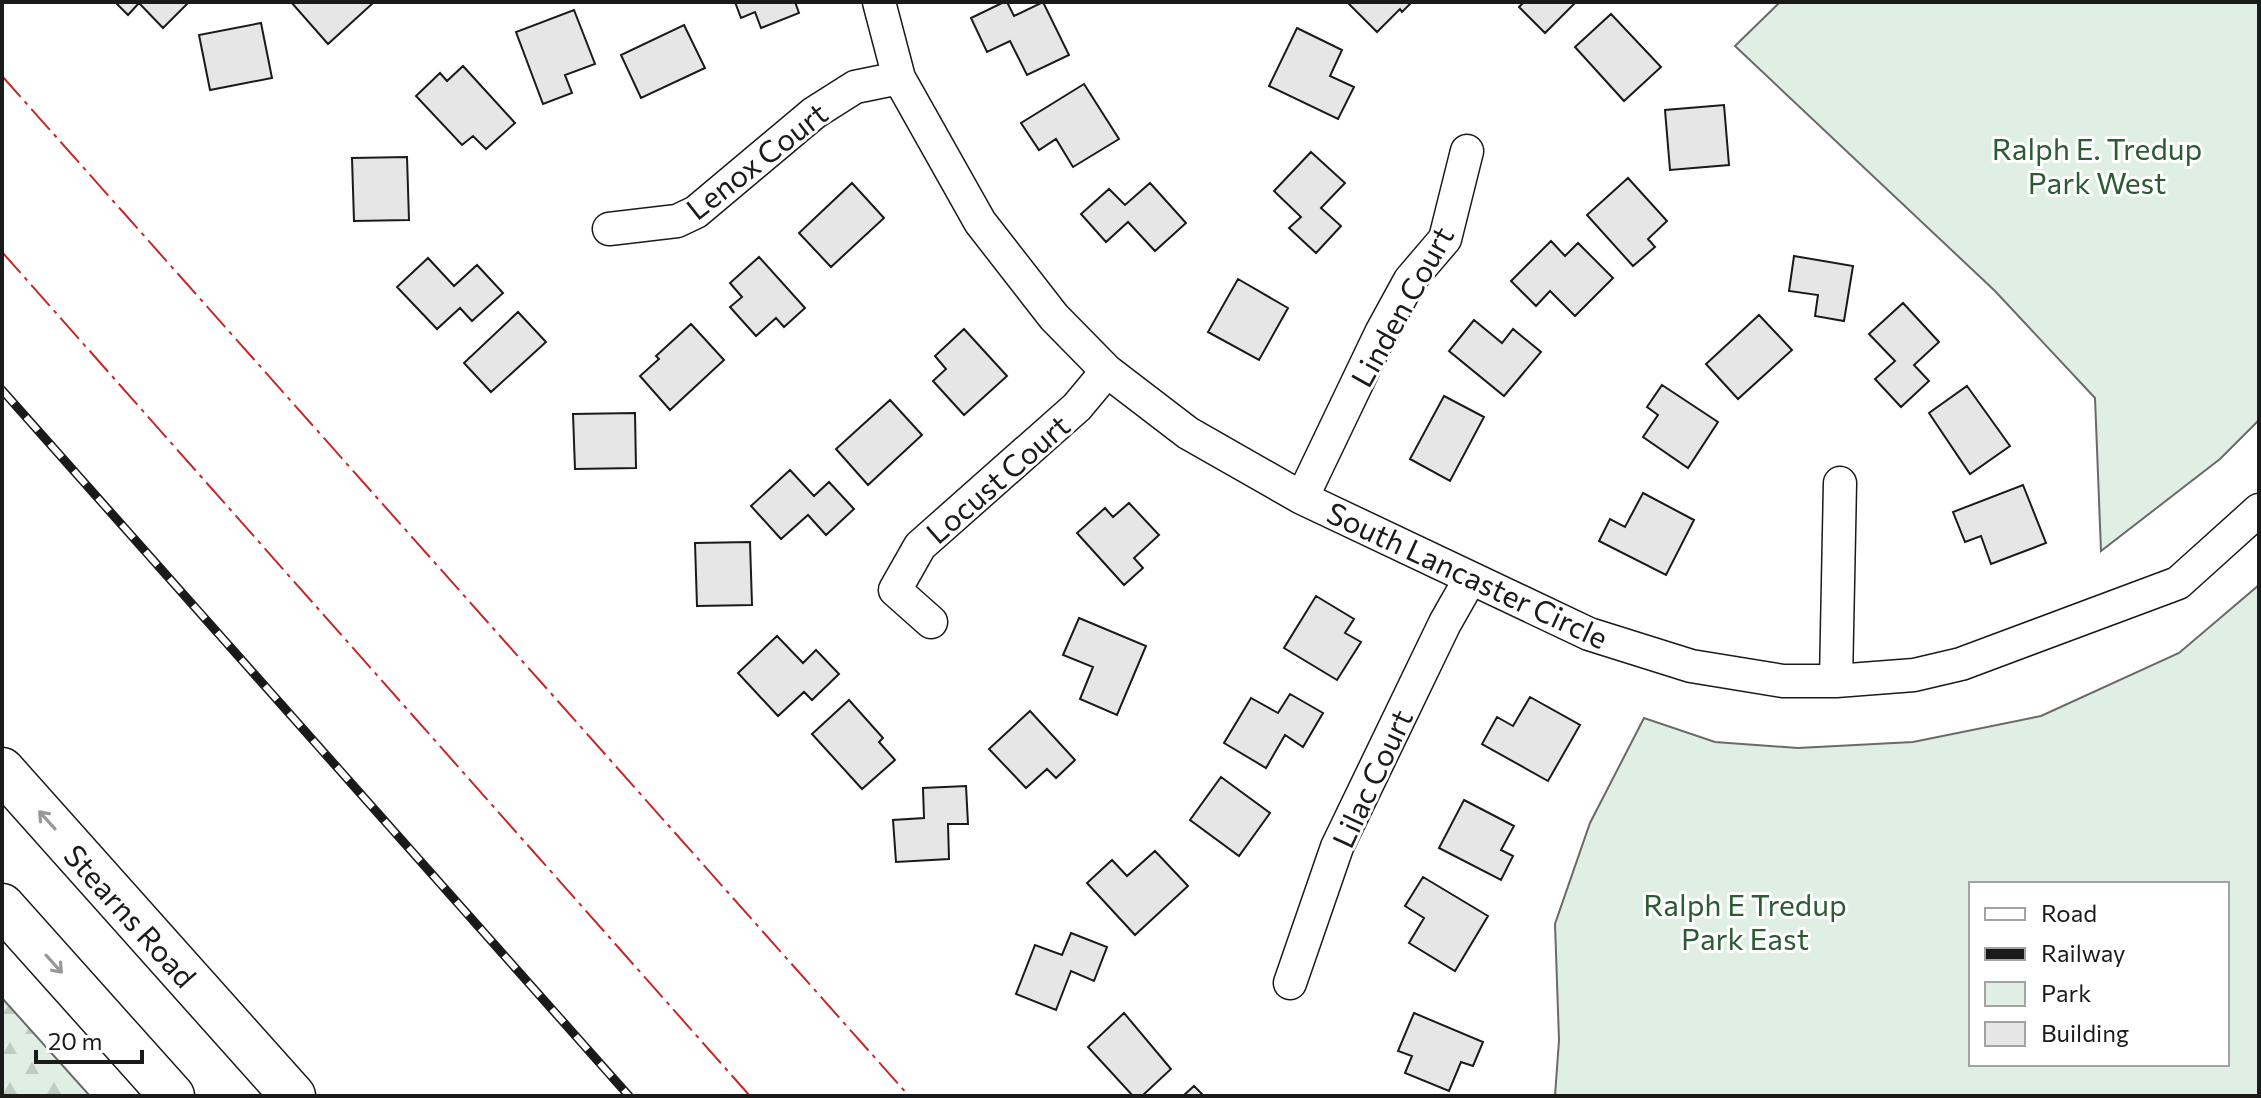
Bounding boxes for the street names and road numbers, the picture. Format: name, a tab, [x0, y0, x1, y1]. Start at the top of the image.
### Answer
street label: Lenox Court	[678, 94, 834, 226]
street label: Linden Court	[1342, 219, 1460, 393]
street label: Locust Court	[918, 406, 1076, 550]
street label: South Lancaster Circle	[1322, 493, 1614, 655]
street label: Lilac Court	[1323, 703, 1419, 853]
street label: Stearns Road	[57, 836, 205, 994]

